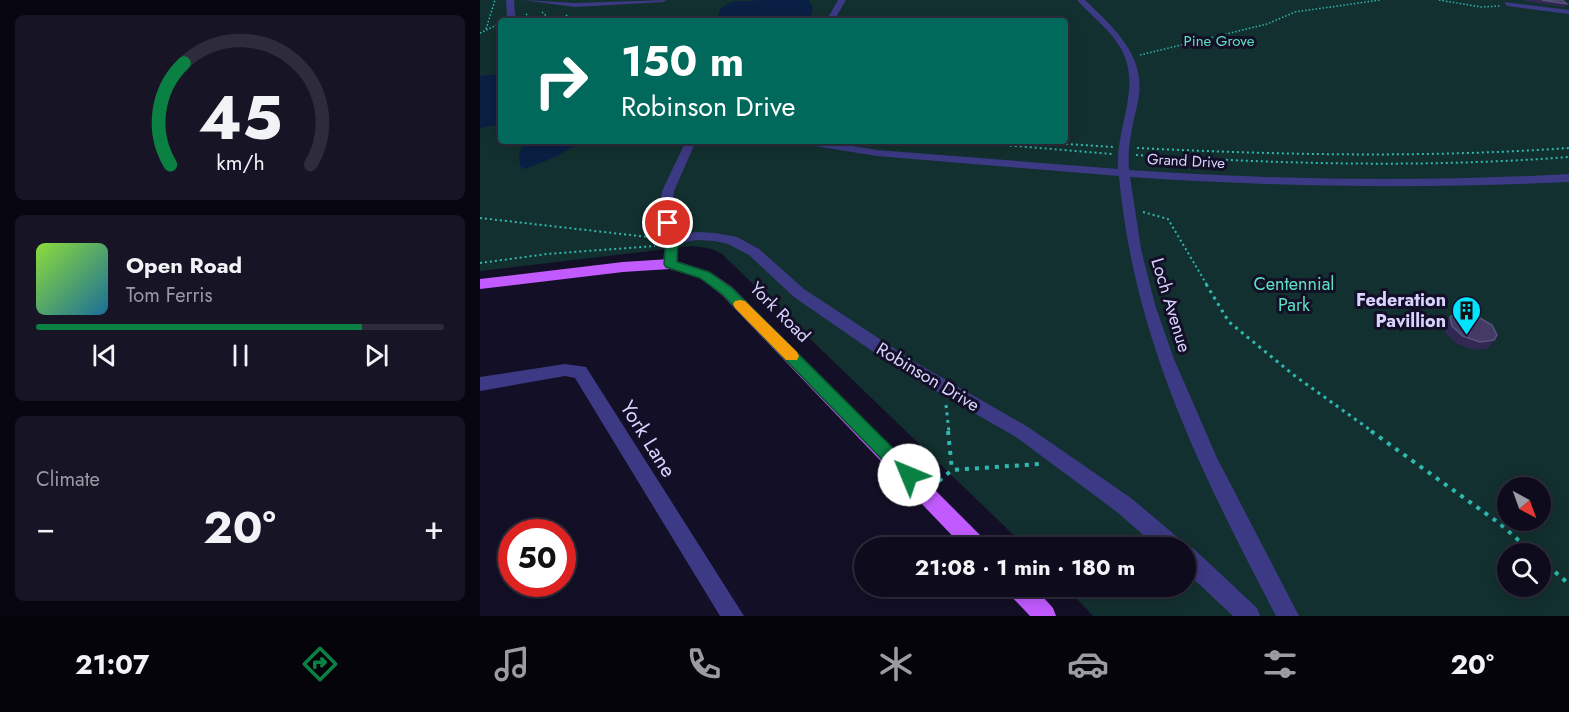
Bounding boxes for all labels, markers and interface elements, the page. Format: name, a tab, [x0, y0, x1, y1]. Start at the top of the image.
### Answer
park label: Pine Grove	[1184, 30, 1255, 52]
text: 150 m	[621, 31, 744, 92]
icon: right	[522, 42, 600, 120]
text: 45	[198, 72, 282, 162]
text: Robinson Drive	[621, 87, 795, 126]
text: km/h	[216, 147, 264, 178]
street label: Grand Drive	[1146, 148, 1226, 174]
pin	[642, 197, 693, 248]
icon: arrive	[651, 206, 684, 239]
text: Open Road	[126, 249, 242, 281]
street label: Loch Avenue	[1144, 255, 1198, 355]
park label: Centennial Park	[1253, 271, 1335, 318]
street label: York Road	[744, 276, 816, 348]
text: Tom Ferris	[126, 281, 213, 310]
place label: Federation Pavillion	[1356, 287, 1446, 334]
building icon: Federation Pavillion	[1451, 294, 1483, 336]
street label: Robinson Drive	[871, 336, 985, 418]
icon: previous	[88, 339, 121, 372]
icon: pause	[224, 339, 257, 372]
icon: next	[360, 339, 393, 372]
street label: York Lane	[613, 395, 683, 483]
position arrow	[877, 443, 941, 507]
text: Climate	[36, 465, 100, 494]
north arrow	[1497, 477, 1551, 531]
map controls	[1497, 477, 1551, 597]
text: 20°	[203, 495, 276, 560]
text: −	[36, 504, 55, 551]
text: +	[424, 504, 444, 551]
speed limit sign: 50	[498, 519, 576, 597]
button: search	[1497, 543, 1551, 597]
text: 21:08 · 1 min · 180 m	[915, 551, 1135, 583]
icon: directions	[299, 643, 341, 685]
icon: music	[491, 643, 533, 685]
icon: phone	[683, 643, 725, 685]
icon: climate	[875, 643, 917, 685]
icon: car	[1067, 643, 1109, 685]
icon: filters	[1259, 643, 1301, 685]
text: 21:07	[75, 645, 149, 684]
text: 20°	[1450, 645, 1494, 684]

